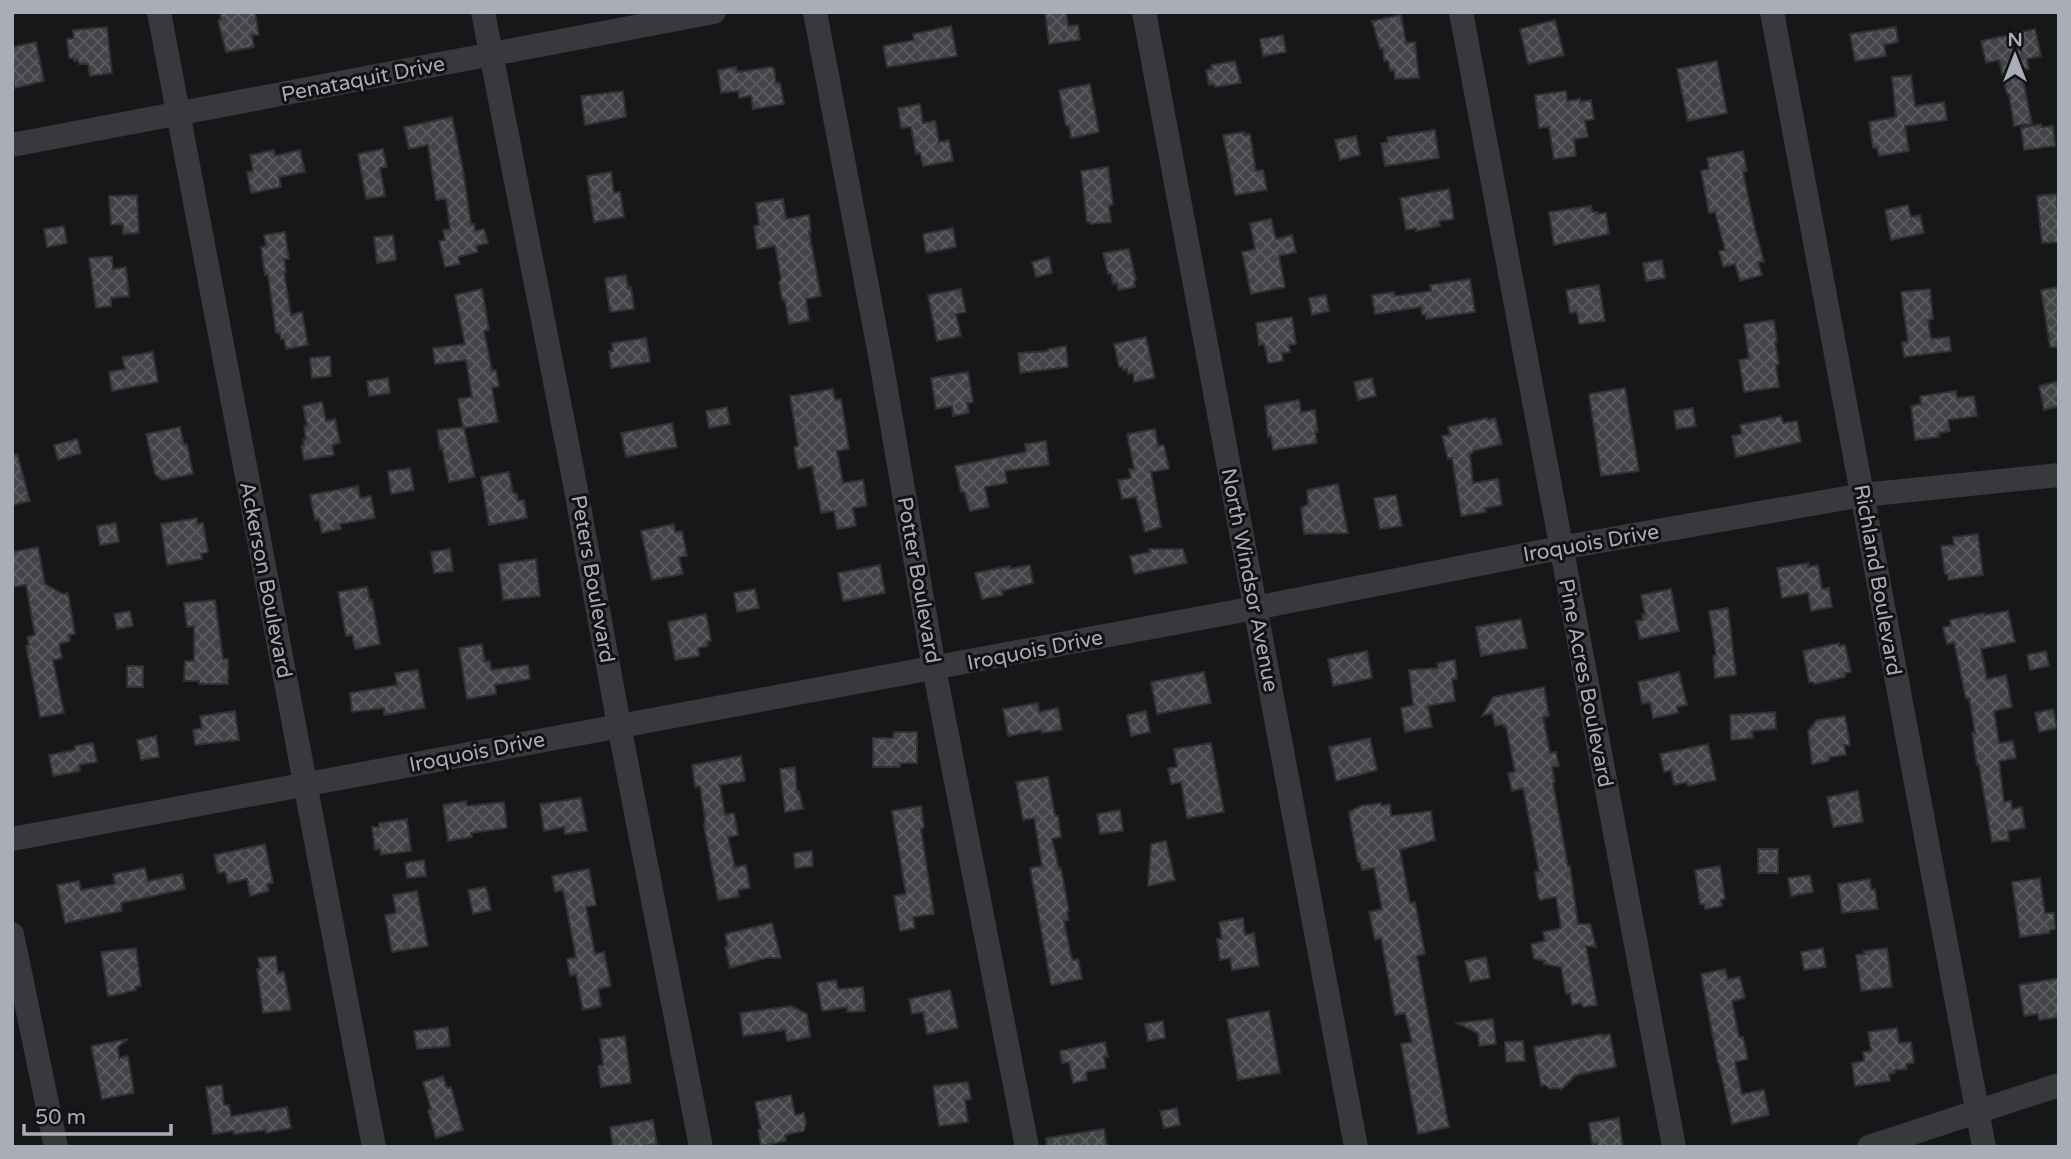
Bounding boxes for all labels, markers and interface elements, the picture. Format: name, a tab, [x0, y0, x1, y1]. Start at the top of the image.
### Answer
north arrow	[1980, 21, 2050, 91]
text: N	[2007, 29, 2023, 51]
street label: Penataquit Drive	[279, 51, 447, 108]
street label: North Windsor Avenue	[1216, 466, 1284, 694]
street label: Ackerson Boulevard	[234, 480, 297, 680]
street label: Richland Boulevard	[1848, 483, 1907, 678]
street label: Peters Boulevard	[565, 493, 620, 665]
street label: Potter Boulevard	[892, 495, 945, 665]
street label: Iroquois Drive	[1521, 519, 1661, 568]
street label: Pine Acres Boulevard	[1553, 577, 1618, 789]
street label: Iroquois Drive	[965, 625, 1105, 676]
street label: Iroquois Drive	[407, 727, 547, 778]
scale bar	[24, 1092, 172, 1136]
text: 50 m	[35, 1105, 86, 1130]

